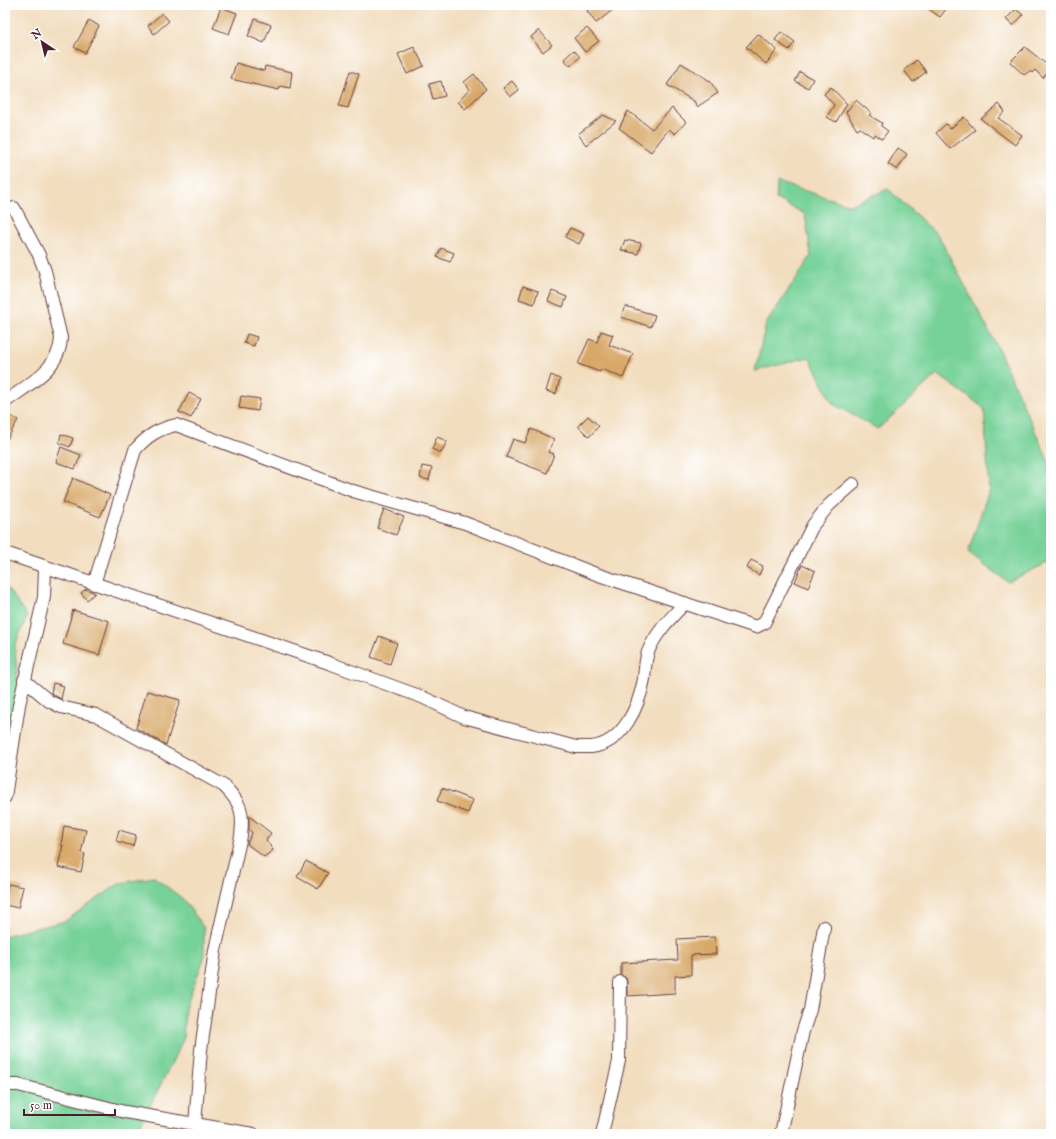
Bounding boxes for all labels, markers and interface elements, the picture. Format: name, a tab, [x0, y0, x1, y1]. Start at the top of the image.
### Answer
north arrow	[22, 22, 62, 62]
text: N	[28, 26, 45, 44]
scale bar	[24, 1091, 115, 1117]
text: 50 m	[30, 1098, 52, 1113]

